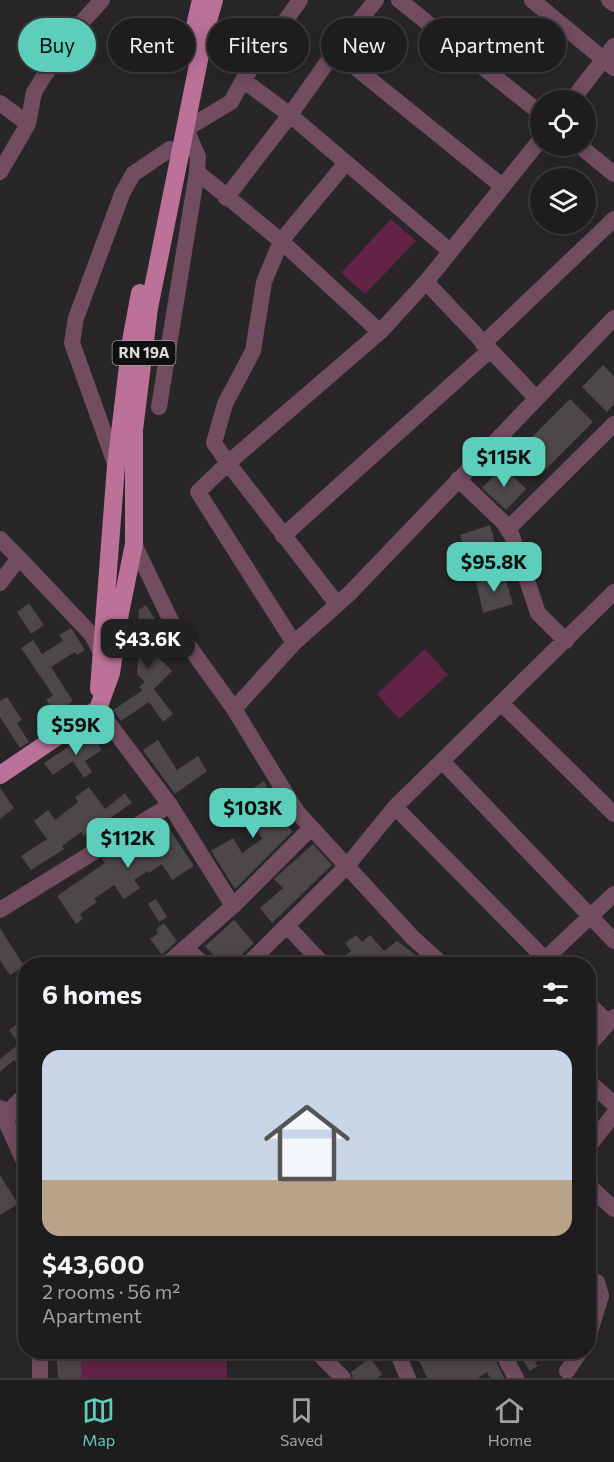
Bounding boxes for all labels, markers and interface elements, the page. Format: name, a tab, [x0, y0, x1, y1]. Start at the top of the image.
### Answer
chip: Buy	[18, 18, 96, 72]
chip: Rent	[108, 18, 195, 72]
chip: Filters	[207, 18, 309, 72]
chip: New	[321, 18, 407, 72]
chip: Apartment	[419, 18, 566, 72]
map controls	[530, 90, 596, 234]
button: locate	[530, 90, 596, 156]
button: layers	[530, 168, 596, 234]
road number: RN 19A	[112, 341, 176, 365]
pin: $115K	[462, 437, 546, 488]
text: $115K	[476, 444, 532, 468]
pin: $95.8K	[445, 542, 543, 593]
text: $95.8K	[461, 549, 527, 573]
pin: $43.6K	[99, 619, 197, 670]
text: $43.6K	[115, 626, 181, 650]
pin: $59K	[40, 705, 112, 756]
text: $59K	[51, 712, 101, 736]
pin: $103K	[211, 788, 295, 839]
text: $103K	[223, 795, 283, 819]
pin: $112K	[86, 818, 170, 869]
text: $112K	[101, 825, 155, 849]
icon: filters	[539, 977, 572, 1010]
text: 6 homes	[42, 978, 142, 1009]
icon: home	[253, 1089, 361, 1197]
text: $43,600	[42, 1248, 144, 1279]
text: 2 rooms · 56 m²	[42, 1279, 180, 1303]
text: Apartment	[42, 1303, 142, 1327]
tab: Map	[82, 1394, 115, 1449]
tab: Saved	[280, 1394, 323, 1449]
tab: Home	[488, 1394, 532, 1449]

